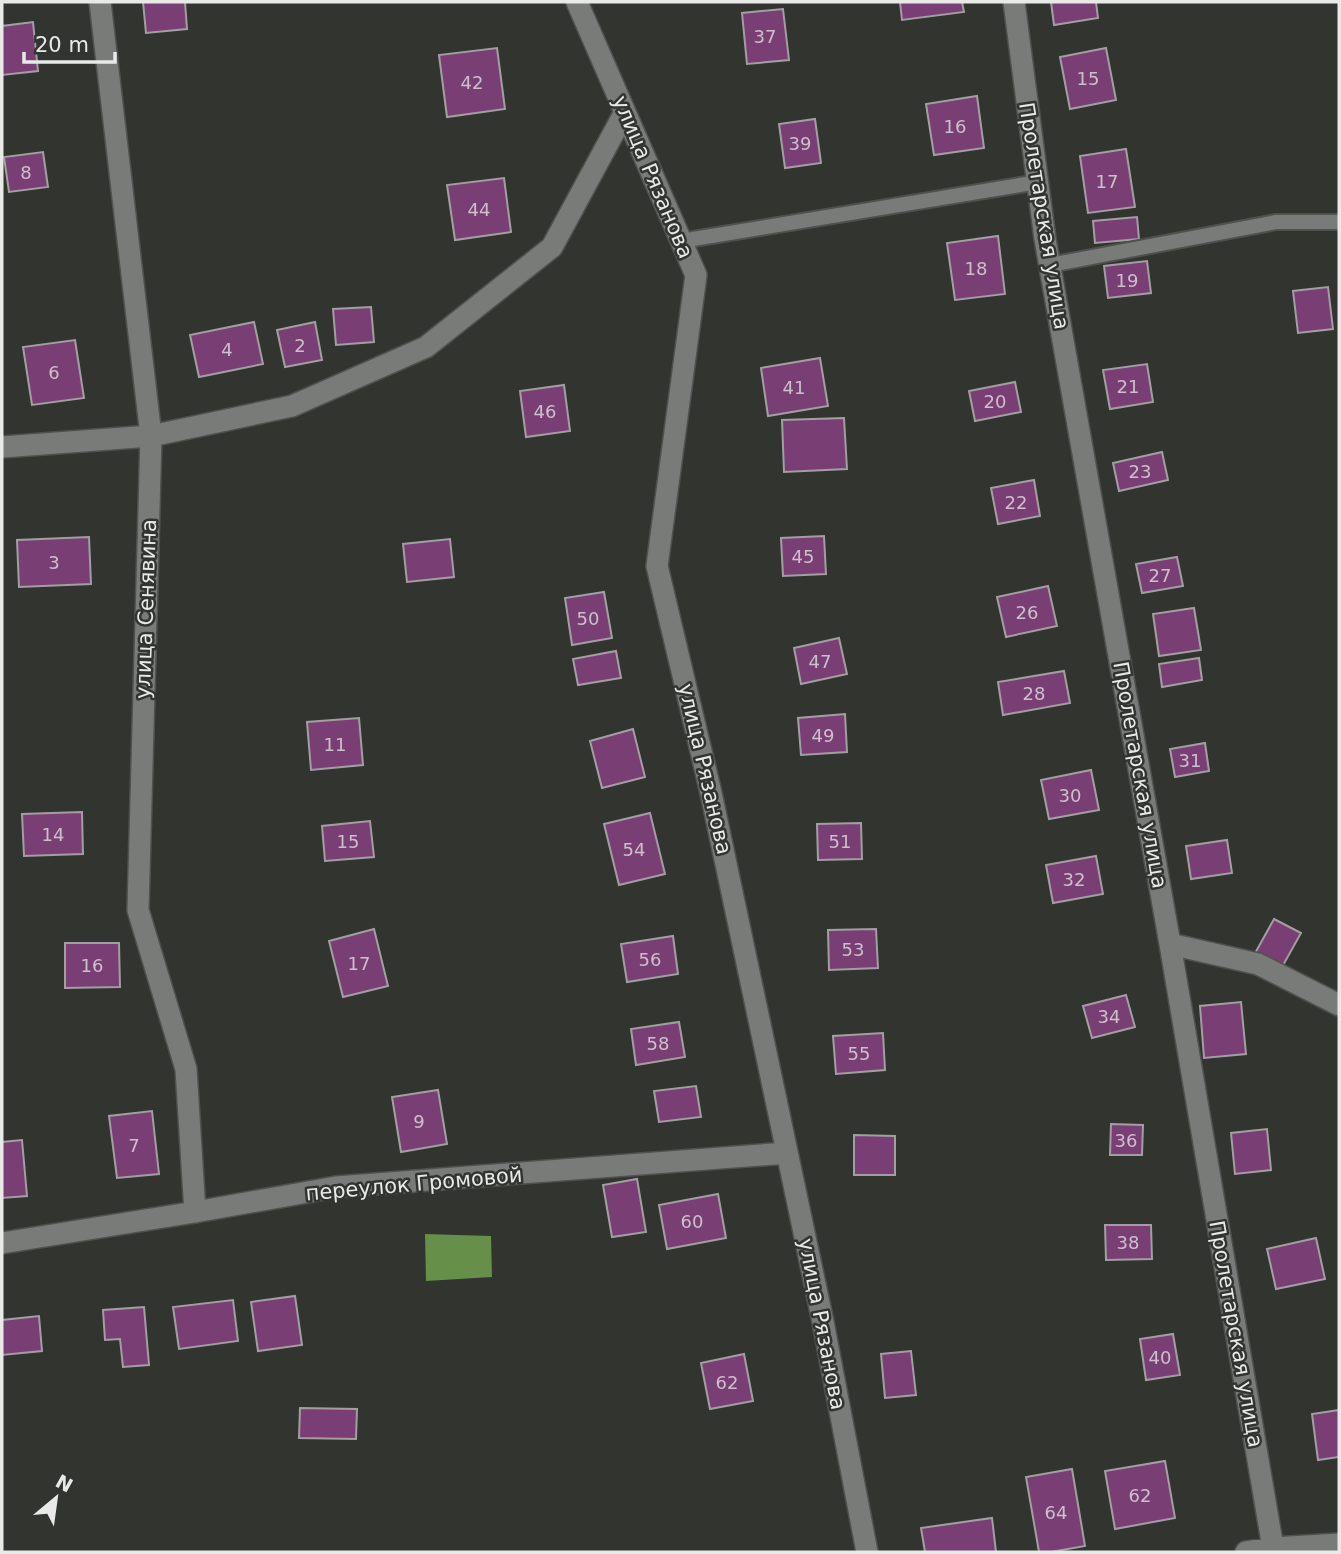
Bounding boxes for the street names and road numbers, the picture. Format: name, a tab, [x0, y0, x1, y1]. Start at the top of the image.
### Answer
street label: улица Рязанова	[608, 92, 698, 262]
street label: Пролетарская улица	[1014, 101, 1074, 331]
street label: улица Сенявина	[131, 519, 161, 699]
street label: Пролетарская улица	[1108, 660, 1172, 890]
street label: улица Рязанова	[674, 681, 736, 857]
street label: переулок Громовой	[305, 1163, 523, 1205]
street label: Пролетарская улица	[1204, 1219, 1268, 1449]
street label: улица Рязанова	[794, 1236, 850, 1412]

